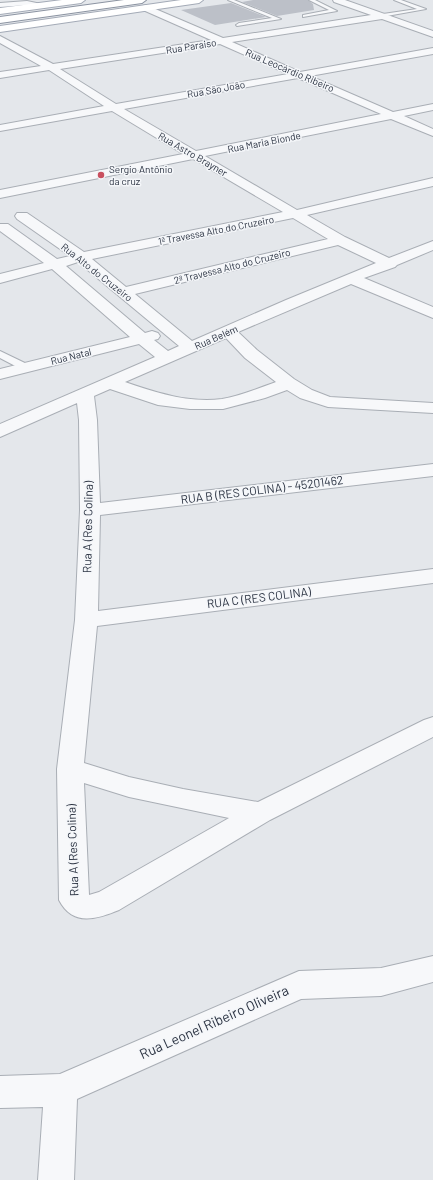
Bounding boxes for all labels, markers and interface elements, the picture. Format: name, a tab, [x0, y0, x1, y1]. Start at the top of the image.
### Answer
street label: Rua Paraiso	[165, 36, 217, 56]
street label: Rua Leocárdio Ribeiro	[244, 46, 336, 94]
street label: Rua São João	[186, 78, 246, 100]
street label: Rua Astro Brayner	[156, 129, 230, 179]
street label: Rua Maria Bionde	[226, 129, 302, 155]
place label: Sergio Antônio da cruz	[109, 163, 173, 187]
marker: Sergio Antônio da cruz	[96, 170, 106, 180]
street label: 1ª Travessa Alto do Cruzeiro	[157, 213, 275, 247]
street label: Rua Alto do Cruzeiro	[59, 240, 135, 304]
street label: 2ª Travessa Alto do Cruzeiro	[173, 246, 291, 286]
street label: Rua Belém	[193, 322, 239, 352]
street label: Rua Natal	[49, 345, 93, 367]
street label: RUA B (RES COLINA) - 45201462	[180, 472, 344, 506]
street label: Rua A (Res Colina)	[79, 480, 95, 573]
street label: RUA C (RES COLINA)	[206, 584, 313, 610]
street label: Rua A (Res Colina)	[63, 803, 81, 896]
street label: Rua Leonel Ribeiro Oliveira	[137, 981, 291, 1062]

